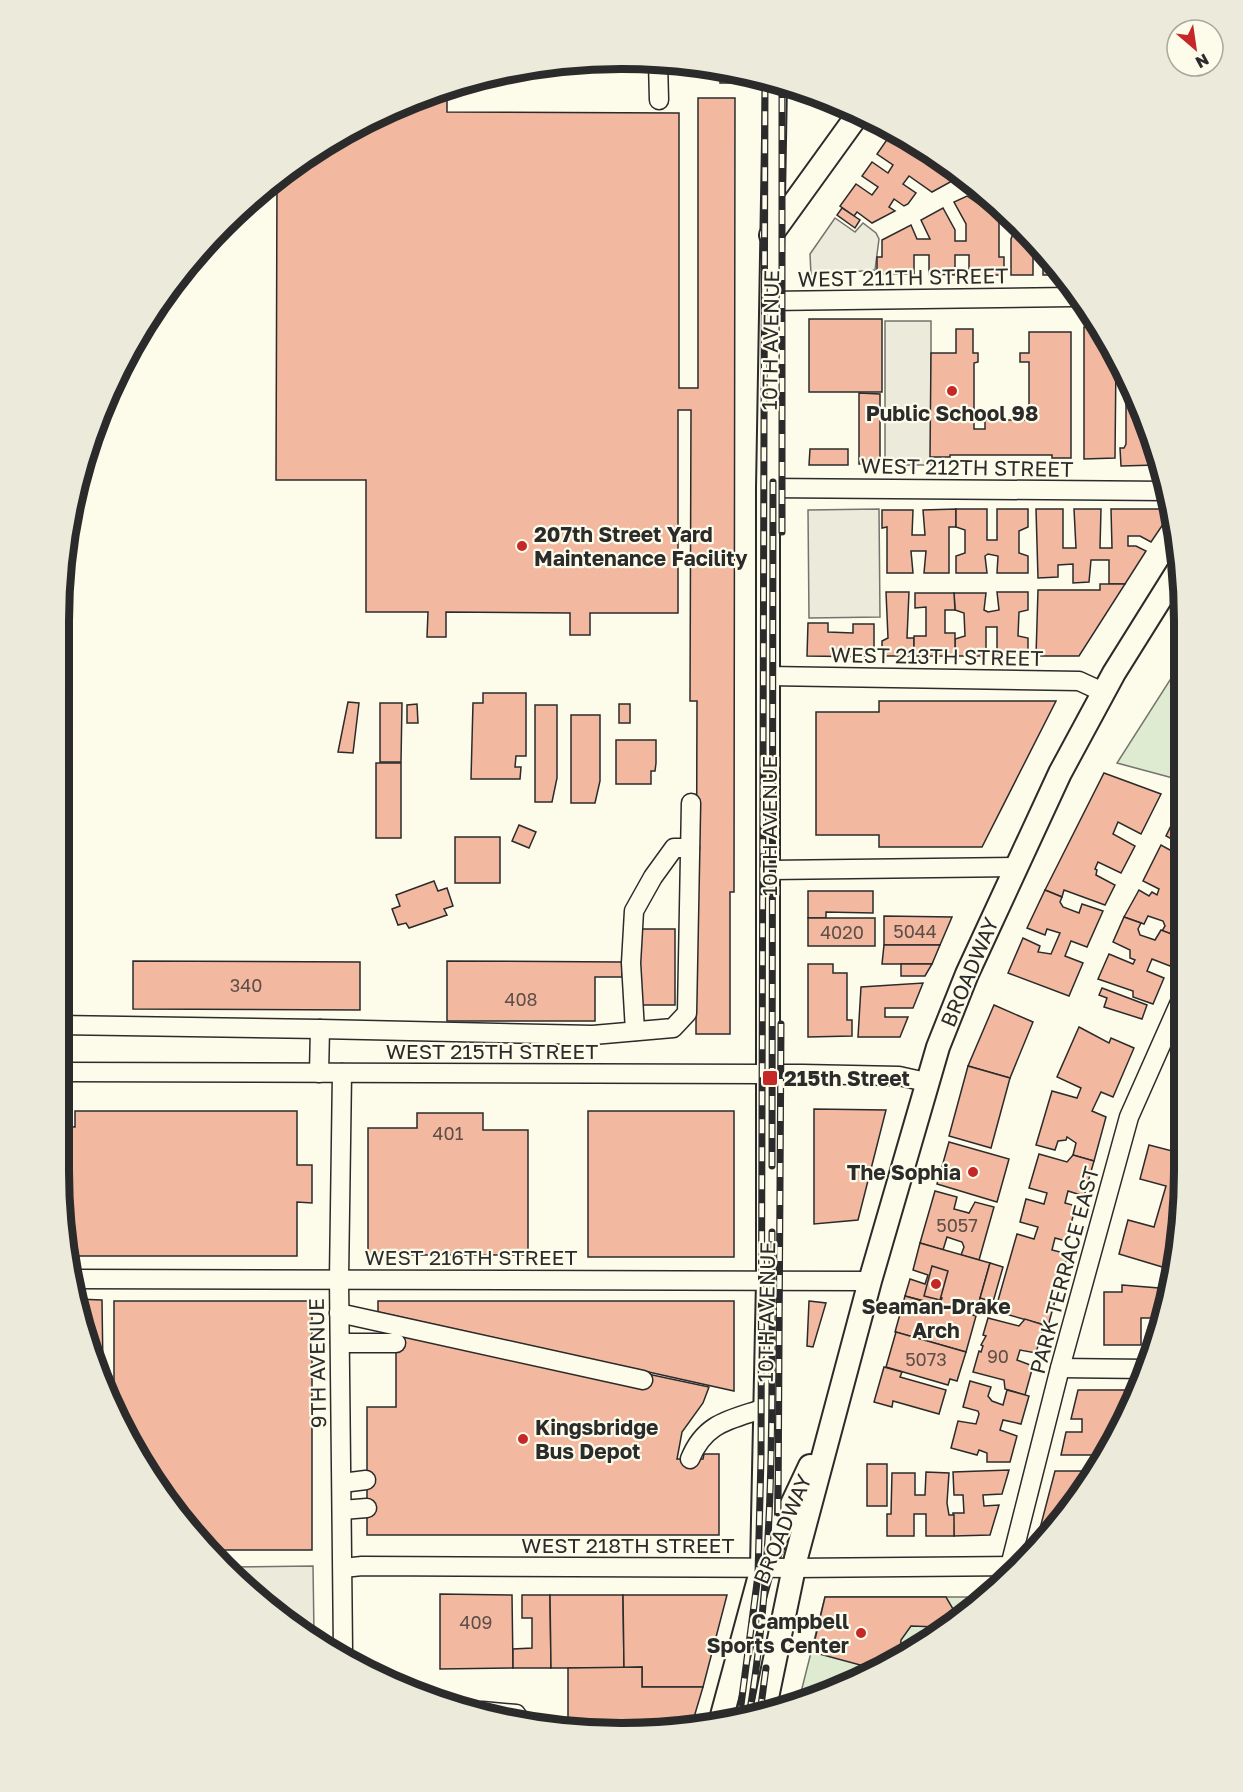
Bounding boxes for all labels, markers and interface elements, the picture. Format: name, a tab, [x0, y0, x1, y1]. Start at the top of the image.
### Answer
north arrow	[1165, 18, 1225, 78]
text: N	[1192, 49, 1212, 73]
street label: WEST 211TH STREET	[797, 262, 1009, 292]
street label: 10TH AVENUE	[756, 269, 784, 411]
marker: Public School 98	[945, 384, 959, 398]
place label: Public School 98	[866, 400, 1038, 426]
street label: WEST 212TH STREET	[860, 452, 1074, 482]
place label: 207th Street Yard Maintenance Facility	[534, 521, 748, 571]
marker: 207th Street Yard Maintenance Facility	[515, 539, 529, 553]
street label: WEST 213TH STREET	[830, 641, 1044, 671]
street label: 10TH AVENUE	[756, 756, 782, 896]
street label: BROADWAY	[934, 913, 1004, 1031]
house number: 5044	[893, 920, 937, 942]
house number: 4020	[820, 921, 864, 943]
house number: 340	[230, 974, 262, 996]
house number: 408	[504, 988, 538, 1010]
street label: WEST 215TH STREET	[386, 1038, 598, 1064]
place label: 215th Street	[784, 1065, 910, 1091]
marker: 215th Street	[761, 1069, 779, 1087]
house number: 401	[433, 1122, 464, 1144]
place label: The Sophia	[847, 1159, 961, 1185]
street label: PARK TERRACE EAST	[1024, 1164, 1104, 1376]
marker: The Sophia	[966, 1165, 980, 1179]
house number: 5057	[936, 1214, 978, 1236]
street label: 10TH AVENUE	[752, 1241, 780, 1383]
street label: WEST 216TH STREET	[364, 1244, 578, 1270]
marker: Seaman-Drake Arch	[929, 1277, 943, 1291]
place label: Seaman-Drake Arch	[861, 1293, 1011, 1343]
street label: 9TH AVENUE	[303, 1298, 331, 1428]
house number: 90	[987, 1345, 1009, 1367]
house number: 5073	[905, 1348, 947, 1370]
place label: Kingsbridge Bus Depot	[535, 1414, 658, 1464]
marker: Kingsbridge Bus Depot	[516, 1432, 530, 1446]
street label: BROADWAY	[747, 1470, 817, 1588]
street label: WEST 218TH STREET	[521, 1532, 735, 1558]
place label: Campbell Sports Center	[706, 1608, 849, 1658]
house number: 409	[459, 1611, 493, 1633]
marker: Campbell Sports Center	[854, 1626, 868, 1640]

